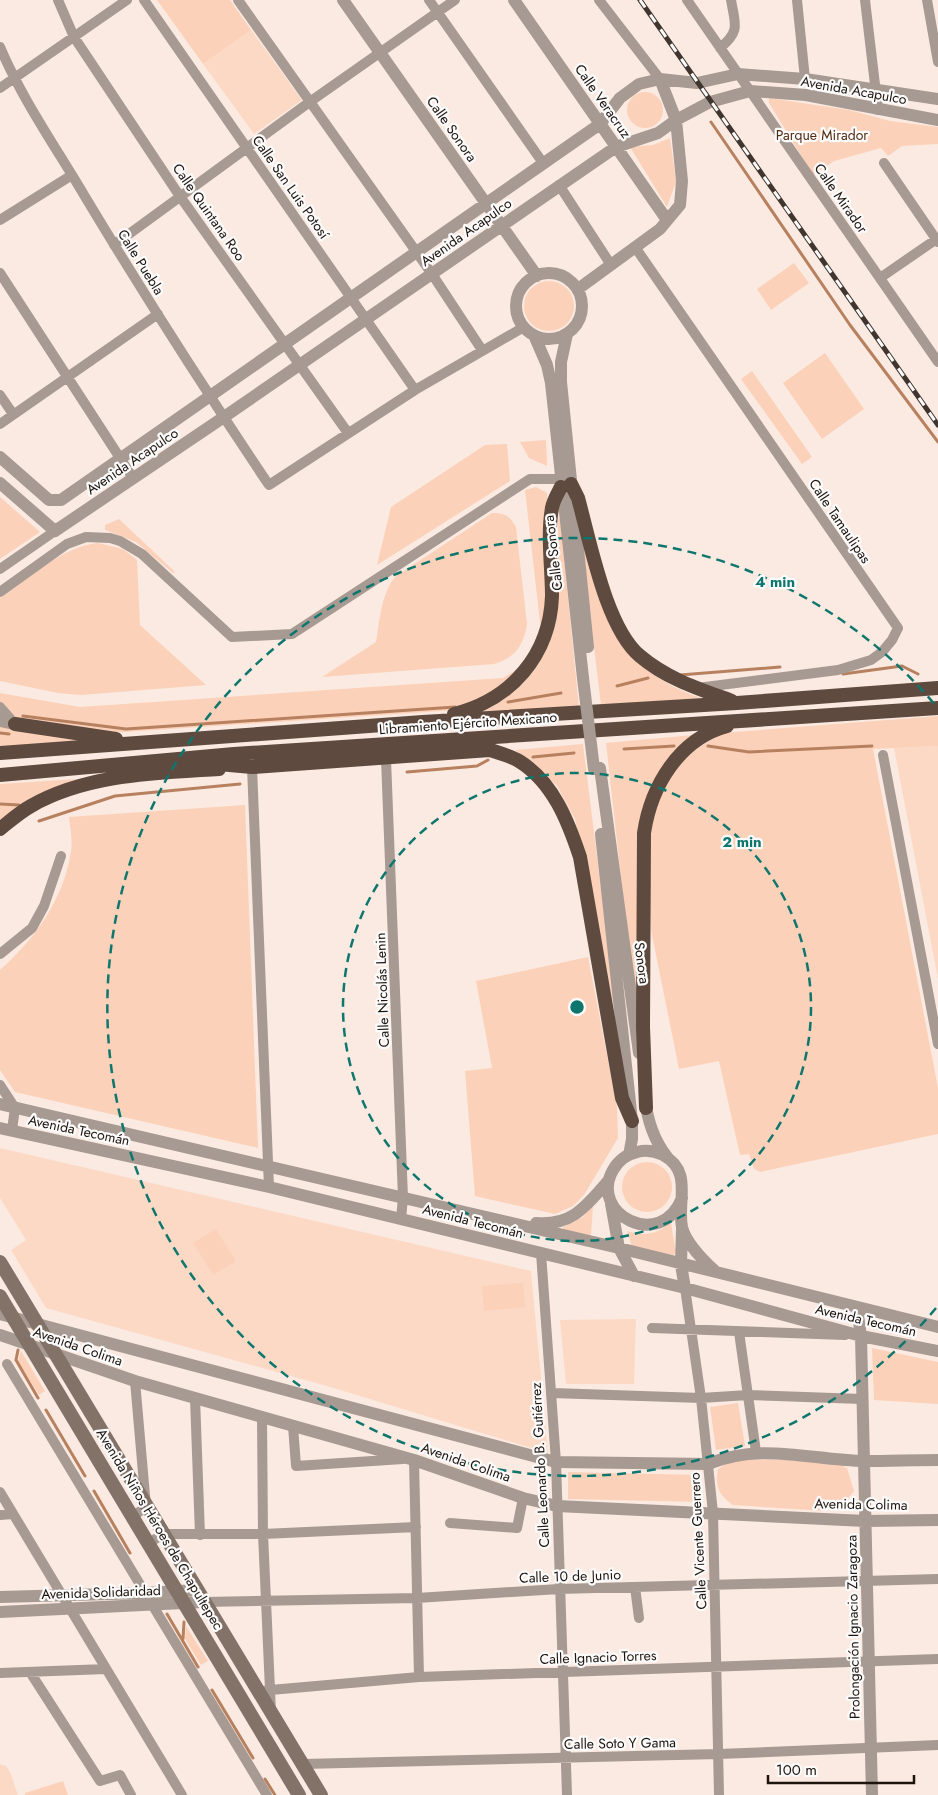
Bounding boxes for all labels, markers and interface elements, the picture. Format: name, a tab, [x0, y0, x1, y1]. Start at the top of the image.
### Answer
street label: Calle Veracruz	[570, 60, 636, 143]
street label: Avenida Acapulco	[799, 71, 909, 109]
street label: Calle Sonora	[422, 92, 482, 166]
park label: Parque Mirador	[776, 125, 868, 145]
street label: Calle San Luis Potosí	[248, 131, 335, 244]
street label: Calle Quintana Roo	[168, 159, 250, 265]
street label: Calle Mirador	[810, 159, 873, 237]
street label: Avenida Acapulco	[416, 193, 516, 271]
street label: Calle Puebla	[113, 225, 169, 299]
street label: Avenida Acapulco	[82, 423, 182, 499]
street label: Calle Tamaulipas	[804, 475, 876, 568]
street label: Calle Sonora	[538, 514, 568, 592]
text: 4 min	[755, 571, 795, 593]
street label: Libramiento Ejército Mexicano	[378, 707, 558, 739]
text: 2 min	[722, 831, 762, 853]
street label: Calle Nicolás Lenin	[370, 932, 394, 1048]
street label: Sonora	[629, 941, 655, 985]
centre of rings	[568, 998, 586, 1016]
street label: Avenida Tecomán	[26, 1109, 132, 1151]
street label: Avenida Tecomán	[420, 1199, 526, 1243]
street label: Avenida Tecomán	[813, 1299, 919, 1341]
street label: Avenida Colima	[31, 1321, 125, 1371]
street label: Calle Leonardo B. Gutiérrez	[526, 1381, 554, 1548]
street label: Avenida Niños Héroes de Chapultepec	[92, 1425, 228, 1633]
street label: Avenida Colima	[419, 1437, 513, 1487]
street label: Calle Vicente Guerrero	[684, 1472, 712, 1610]
street label: Avenida Colima	[814, 1493, 908, 1515]
street label: Prolongación Ignacio Zaragoza	[841, 1535, 865, 1719]
street label: Calle 10 de Junio	[519, 1564, 622, 1588]
street label: Avenida Solidaridad	[41, 1580, 161, 1604]
street label: Calle Ignacio Torres	[539, 1645, 657, 1669]
street label: Calle Soto Y Gama	[564, 1732, 676, 1754]
scale bar	[768, 1752, 914, 1784]
text: 100 m	[776, 1759, 817, 1781]

